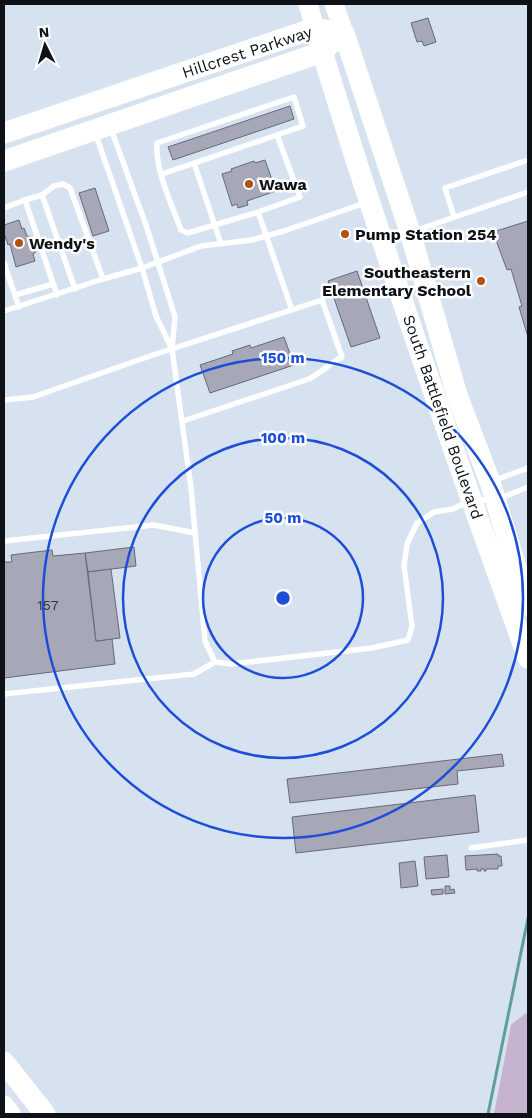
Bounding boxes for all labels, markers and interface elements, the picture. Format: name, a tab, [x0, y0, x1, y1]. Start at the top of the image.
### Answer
north arrow	[20, 20, 70, 70]
street label: Hillcrest Parkway	[180, 22, 315, 82]
text: N	[38, 24, 50, 40]
place label: Wawa	[259, 175, 308, 194]
marker: Wawa	[243, 178, 255, 190]
place label: Pump Station 254	[355, 225, 497, 244]
marker: Pump Station 254	[339, 228, 351, 240]
place label: Wendy's	[29, 234, 95, 253]
marker: Wendy's	[13, 237, 25, 249]
place label: Southeastern Elementary School	[322, 263, 472, 300]
marker: Southeastern Elementary School	[475, 275, 487, 287]
street label: South Battlefield Boulevard	[399, 312, 487, 522]
text: 150 m	[261, 349, 305, 367]
text: 100 m	[261, 429, 305, 447]
text: 50 m	[265, 509, 301, 527]
centre of rings	[274, 589, 292, 607]
house number: 157	[37, 597, 59, 613]

